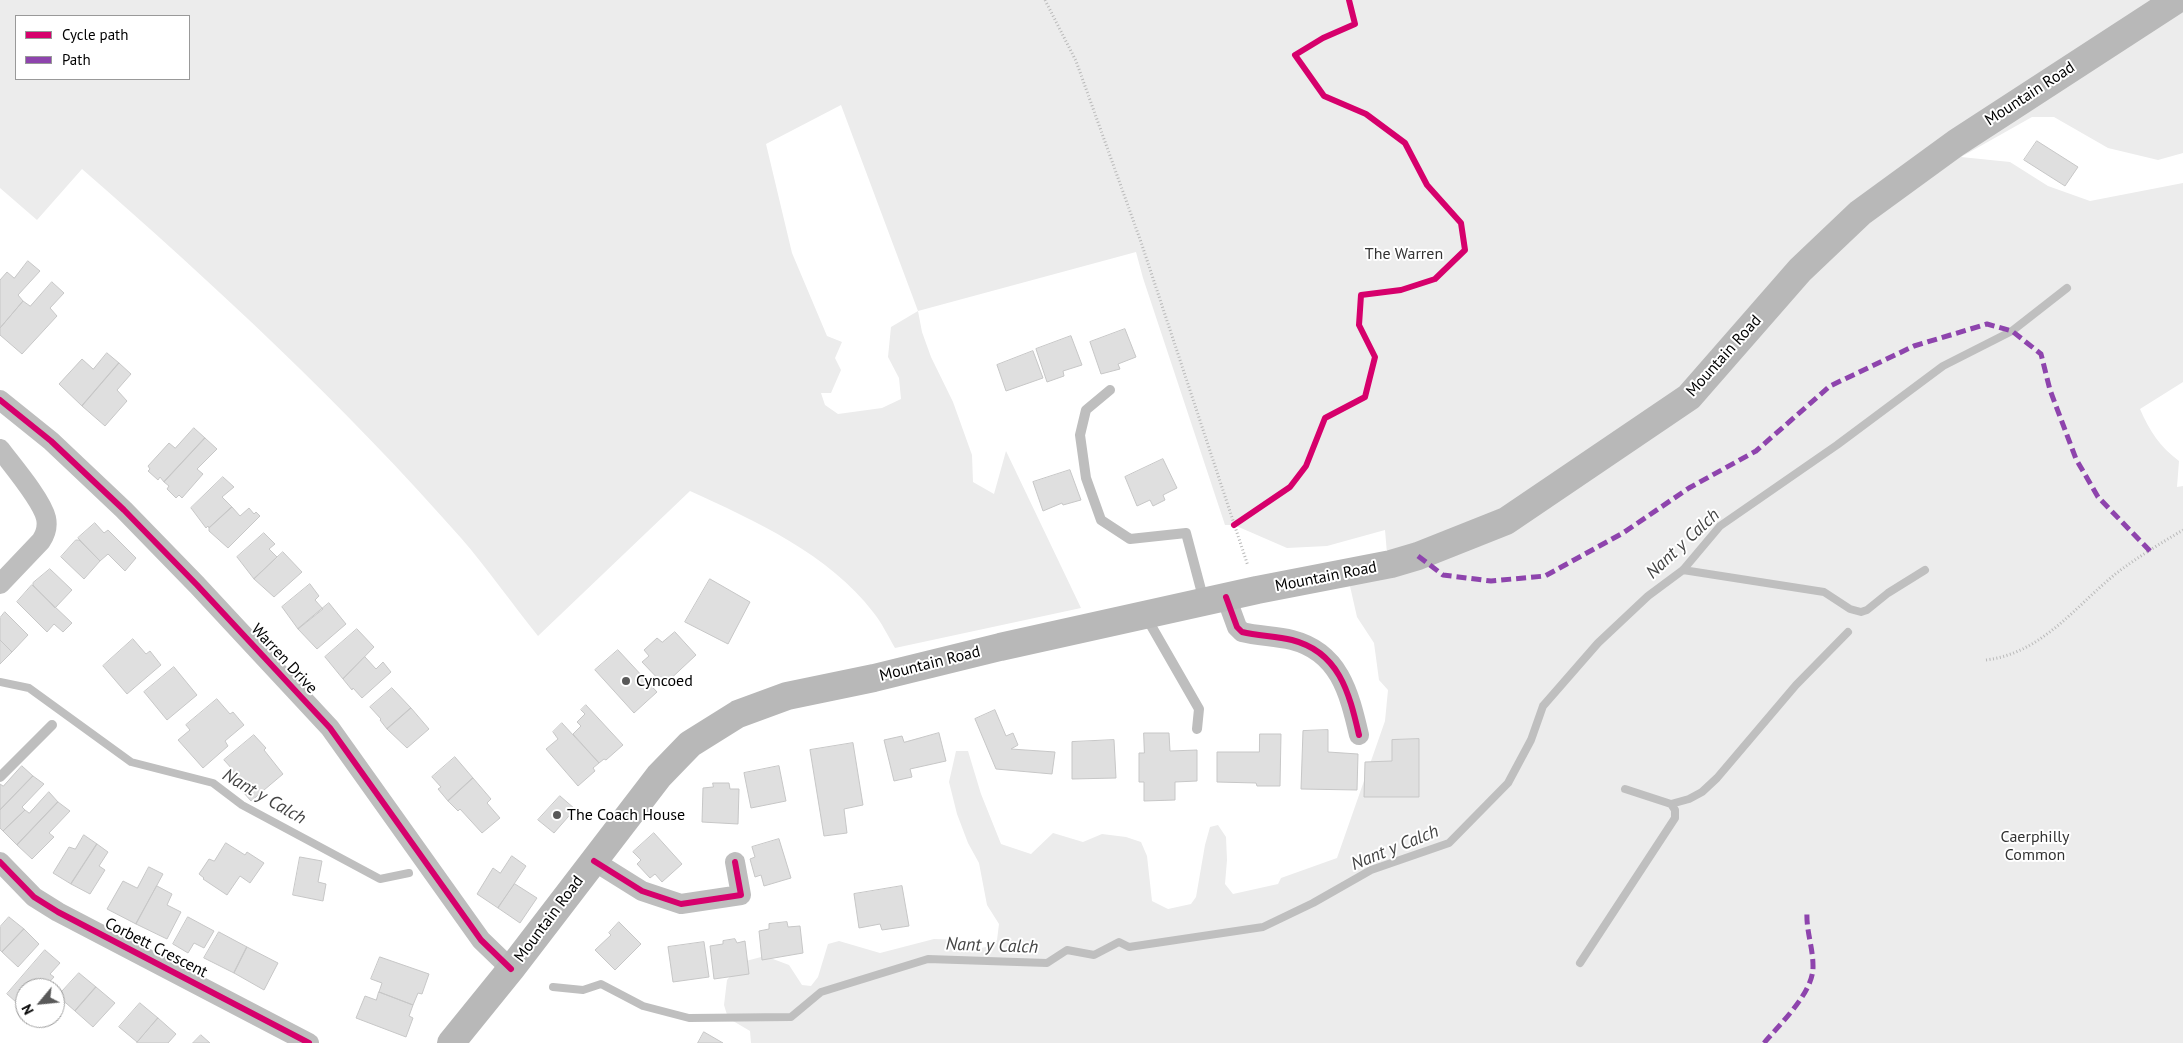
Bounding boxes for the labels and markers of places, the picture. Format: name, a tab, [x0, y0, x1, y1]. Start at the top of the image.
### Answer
place label: Cyncoed	[636, 671, 693, 691]
marker: Cyncoed	[620, 675, 632, 687]
place label: The Coach House	[567, 805, 685, 825]
marker: The Coach House	[551, 809, 563, 821]

